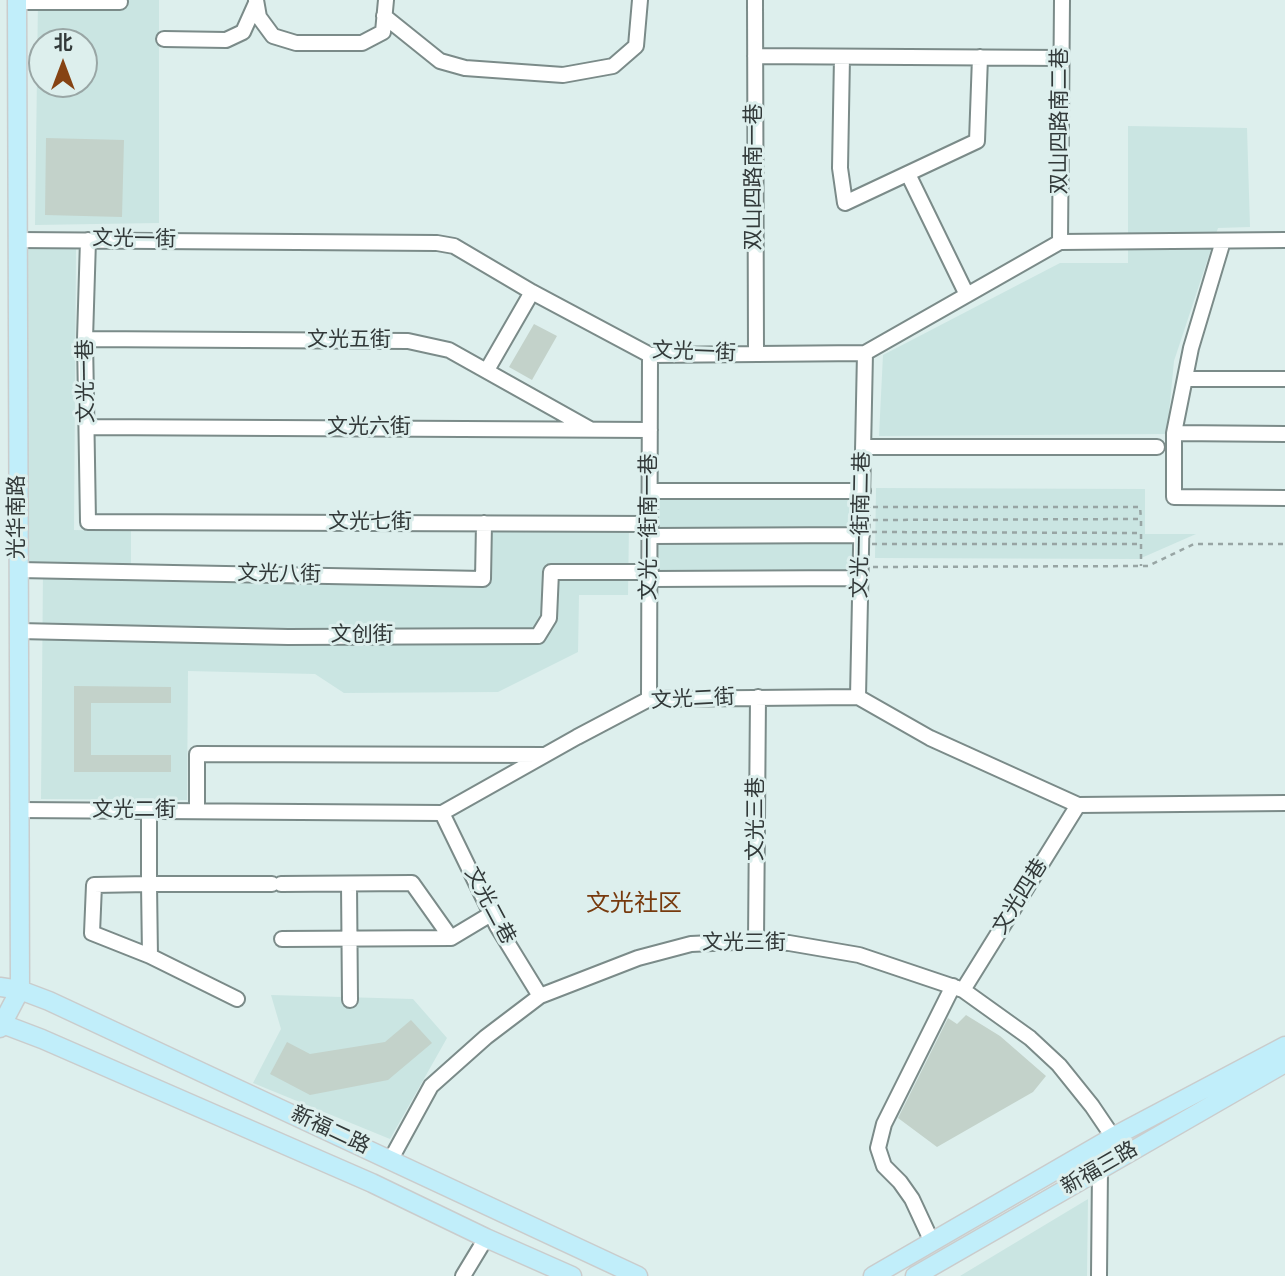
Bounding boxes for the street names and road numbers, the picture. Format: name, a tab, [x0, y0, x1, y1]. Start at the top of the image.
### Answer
street label: 双山四路南二巷	[1048, 48, 1074, 194]
street label: 双山四路南一巷	[742, 104, 768, 250]
street label: 文光一街	[92, 227, 176, 253]
street label: 文光五街	[307, 328, 391, 354]
street label: 文光一巷	[74, 339, 100, 423]
street label: 文光一街	[652, 339, 736, 367]
street label: 文光六街	[327, 415, 411, 441]
street label: 文光一街南二巷	[848, 451, 876, 599]
street label: 文光一街南一巷	[637, 454, 663, 600]
street label: 光华南路	[5, 475, 31, 559]
street label: 文光七街	[328, 510, 412, 536]
street label: 文光八街	[237, 562, 321, 588]
street label: 文创街	[331, 623, 393, 649]
street label: 文光二街	[650, 685, 736, 715]
street label: 文光三巷	[744, 777, 770, 861]
street label: 文光二街	[92, 798, 176, 824]
street label: 文光四巷	[988, 855, 1054, 939]
street label: 文光二巷	[458, 863, 520, 949]
street label: 文光三街	[702, 931, 786, 957]
street label: 新福二路	[287, 1102, 373, 1160]
street label: 新福三路	[1057, 1137, 1143, 1201]

